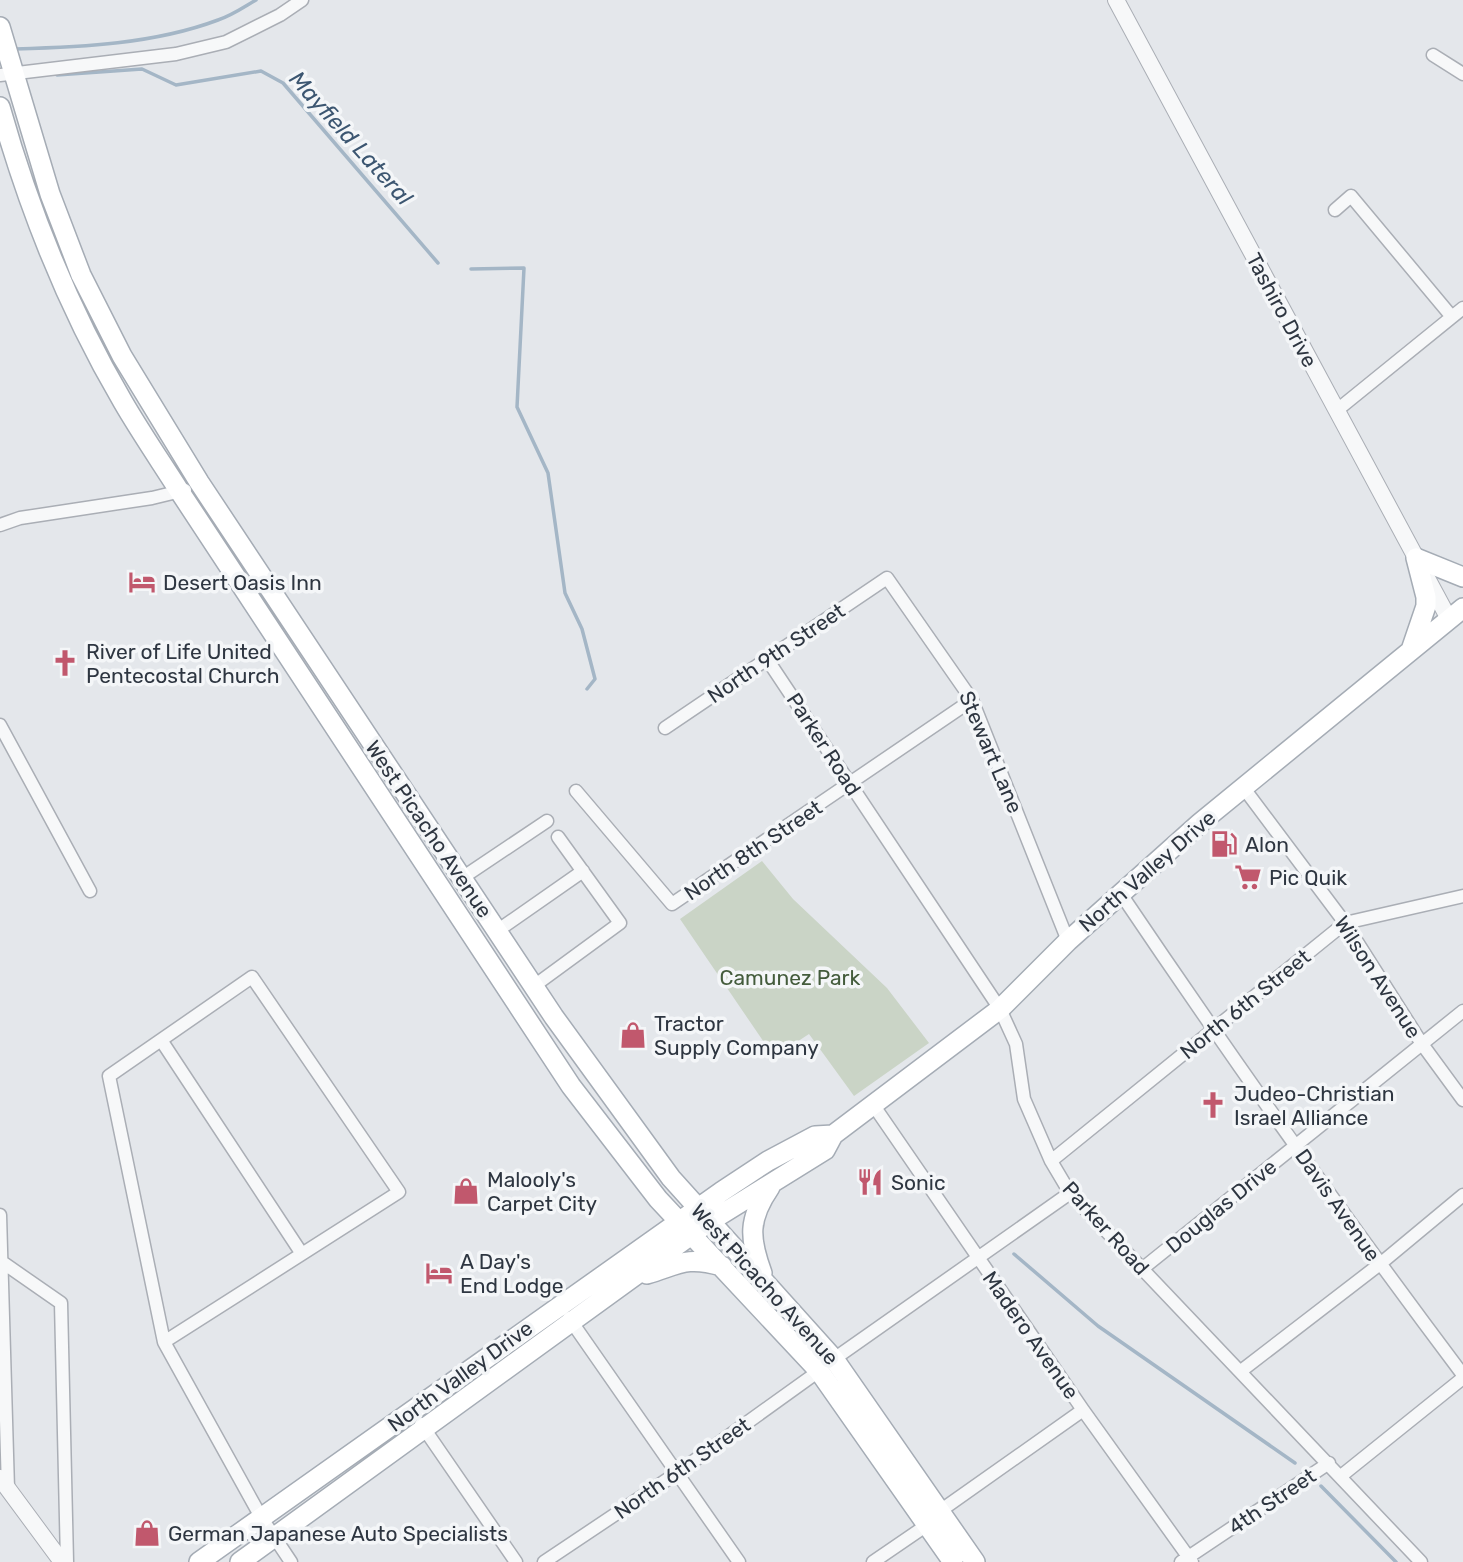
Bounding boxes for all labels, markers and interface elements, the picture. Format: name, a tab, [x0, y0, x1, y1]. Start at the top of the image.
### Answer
water label: Mayfield Lateral	[283, 65, 419, 211]
street label: Tashiro Drive	[1241, 249, 1323, 371]
hotel icon: Desert Oasis Inn	[127, 567, 157, 597]
place label: Desert Oasis Inn	[163, 570, 322, 595]
street label: North 9th Street	[703, 598, 849, 708]
place label: River of Life United Pentecostal Church	[86, 639, 280, 688]
church icon: River of Life United Pentecostal Church	[50, 648, 80, 678]
street label: Stewart Lane	[954, 687, 1028, 817]
street label: Parker Road	[782, 688, 866, 800]
street label: West Picacho Avenue	[360, 736, 498, 922]
street label: North 8th Street	[679, 795, 827, 905]
street label: North Valley Drive	[1074, 805, 1220, 937]
fuel station icon: Alon	[1209, 829, 1239, 859]
place label: Alon	[1245, 832, 1289, 857]
supermarket icon: Pic Quik	[1233, 862, 1263, 892]
place label: Pic Quik	[1269, 865, 1347, 890]
street label: Wilson Avenue	[1329, 911, 1427, 1043]
street label: North 6th Street	[1175, 944, 1315, 1064]
park label: Camunez Park	[720, 965, 861, 990]
place label: Tractor Supply Company	[654, 1011, 819, 1060]
shop icon: Tractor Supply Company	[618, 1020, 648, 1050]
place label: Judeo-Christian Israel Alliance	[1234, 1081, 1395, 1130]
church icon: Judeo-Christian Israel Alliance	[1198, 1090, 1228, 1120]
street label: Davis Avenue	[1290, 1144, 1386, 1266]
street label: Douglas Drive	[1161, 1154, 1281, 1258]
place label: Malooly's Carpet City	[487, 1167, 597, 1216]
restaurant icon: Sonic	[855, 1167, 885, 1197]
place label: Sonic	[891, 1170, 946, 1195]
shop icon: Malooly's Carpet City	[451, 1176, 481, 1206]
street label: Parker Road	[1057, 1176, 1155, 1280]
street label: West Picacho Avenue	[686, 1198, 844, 1370]
place label: A Day's End Lodge	[460, 1249, 564, 1298]
hotel icon: A Day's End Lodge	[424, 1258, 454, 1288]
street label: Madero Avenue	[978, 1266, 1084, 1404]
street label: North Valley Drive	[383, 1315, 537, 1437]
street label: North 6th Street	[609, 1412, 755, 1524]
street label: 4th Street	[1224, 1463, 1320, 1539]
shop icon: German Japanese Auto Specialists	[132, 1518, 162, 1548]
place label: German Japanese Auto Specialists	[168, 1521, 508, 1546]

